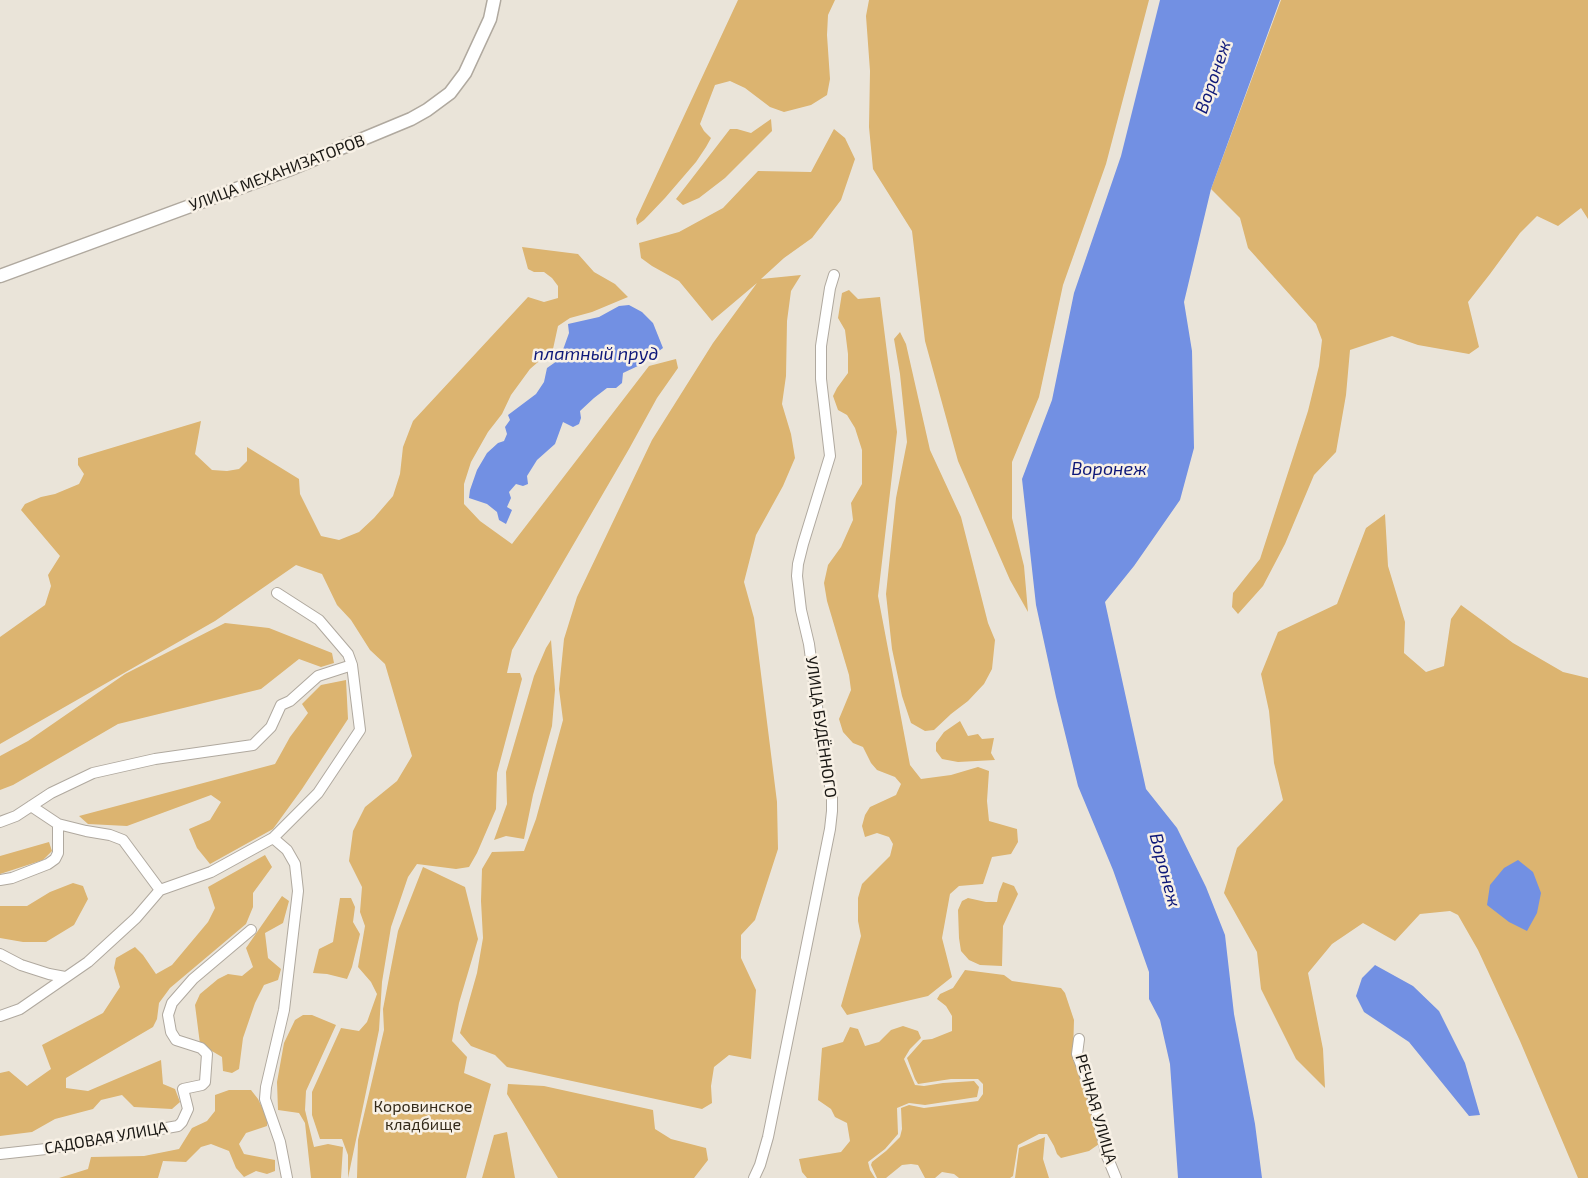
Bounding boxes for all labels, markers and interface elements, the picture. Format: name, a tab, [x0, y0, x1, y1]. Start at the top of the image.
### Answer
water label: Воронеж	[1190, 38, 1236, 116]
street label: УЛИЦА МЕХАНИЗАТОРОВ	[187, 131, 367, 215]
water label: платный пруд	[534, 343, 658, 365]
water label: Воронеж	[1071, 458, 1147, 480]
street label: УЛИЦА БУДЁННОГО	[802, 655, 840, 799]
water label: Воронеж	[1145, 831, 1185, 909]
street label: РЕЧНАЯ УЛИЦА	[1071, 1052, 1121, 1166]
park label: Коровинское кладбище	[374, 1097, 472, 1135]
street label: САДОВАЯ УЛИЦА	[43, 1118, 169, 1158]

